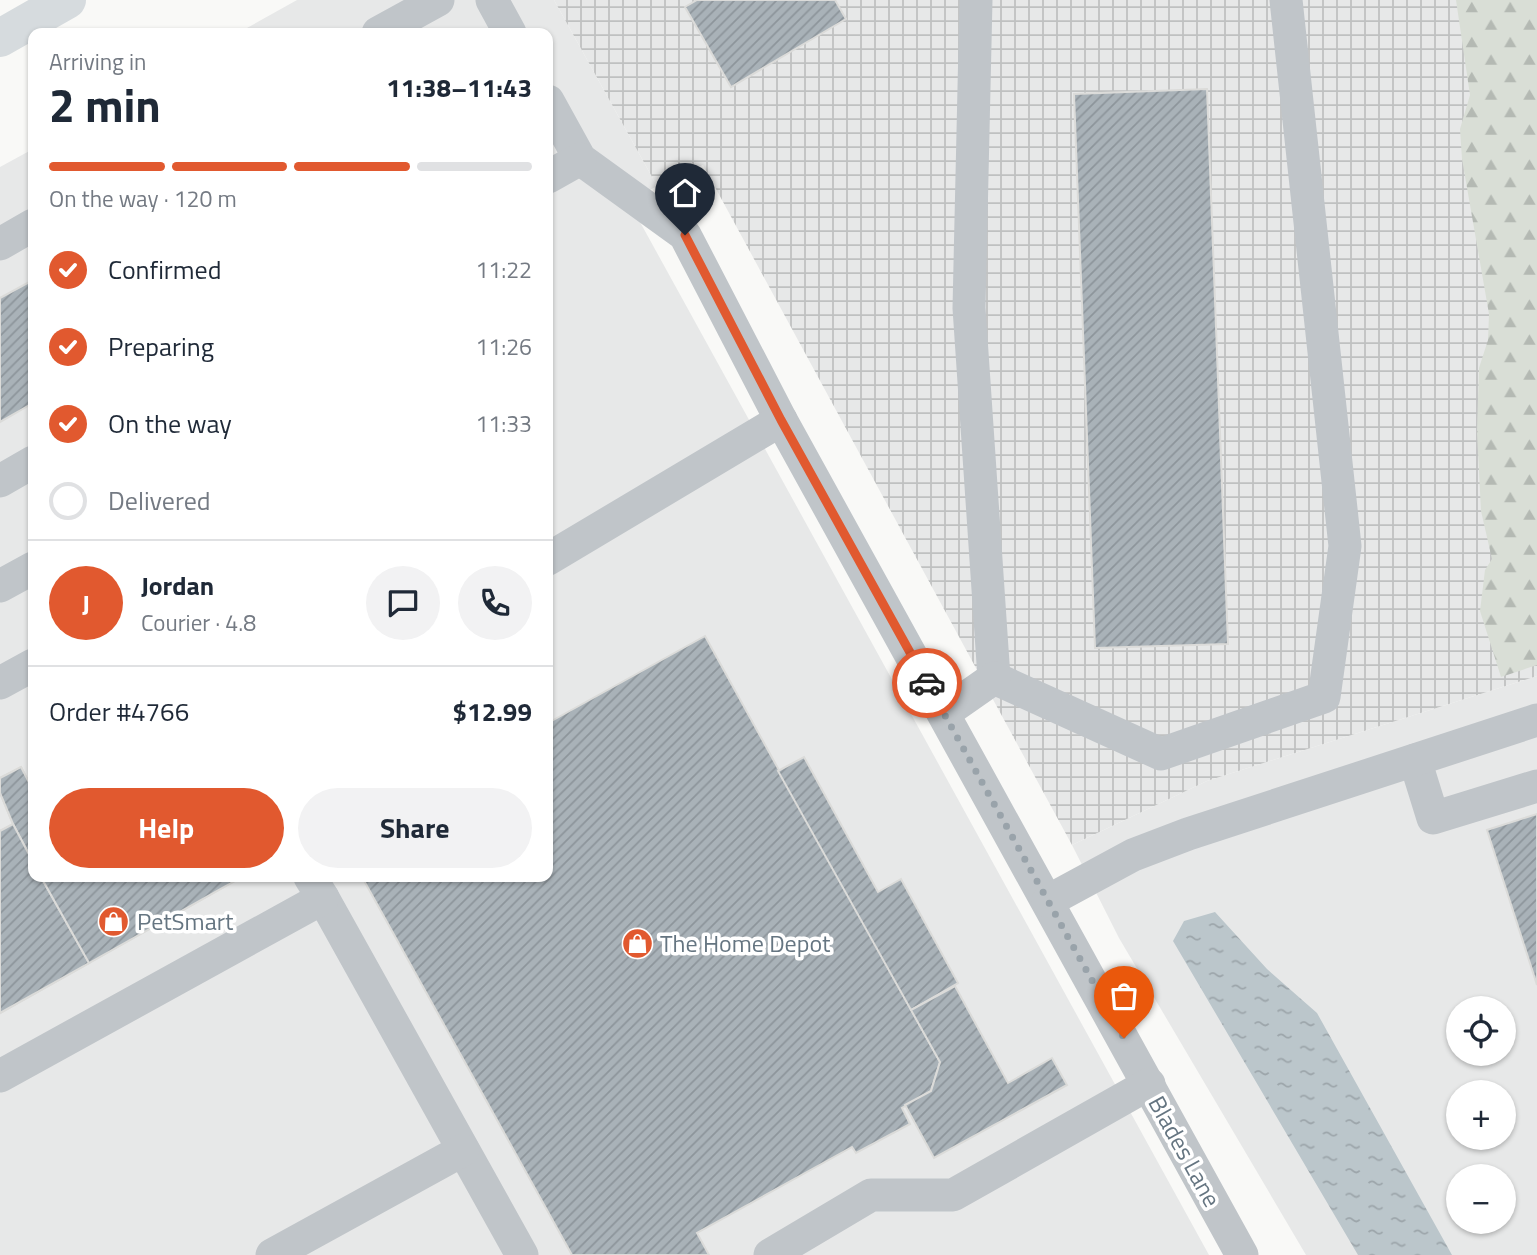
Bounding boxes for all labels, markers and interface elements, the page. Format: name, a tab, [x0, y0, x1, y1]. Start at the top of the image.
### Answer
text: Arriving in	[49, 44, 146, 79]
text: 11:38–11:43	[386, 68, 532, 107]
text: 2 min	[49, 70, 161, 140]
pin	[655, 163, 715, 235]
icon: home	[666, 174, 704, 212]
text: On the way · 120 m	[49, 181, 237, 216]
text: Confirmed	[108, 250, 222, 289]
icon: check	[49, 251, 87, 289]
text: 11:22	[475, 252, 532, 287]
text: Preparing	[108, 327, 214, 366]
icon: check	[49, 328, 87, 366]
text: 11:26	[475, 329, 532, 364]
text: On the way	[108, 404, 232, 443]
icon: check	[49, 405, 87, 443]
text: 11:33	[475, 406, 532, 441]
text: Delivered	[108, 481, 211, 520]
text: Jordan	[141, 566, 214, 605]
button: chat	[366, 566, 440, 640]
button: phone	[458, 566, 532, 640]
text: J	[82, 584, 90, 623]
text: Courier · 4.8	[141, 605, 256, 640]
courier	[892, 648, 962, 718]
icon: car	[908, 664, 946, 702]
text: Order #4766	[49, 692, 189, 731]
text: $12.99	[453, 692, 532, 731]
button: Help	[49, 788, 284, 868]
button: Share	[298, 788, 532, 868]
place label: PetSmart	[137, 903, 234, 939]
shop icon: PetSmart	[97, 904, 131, 938]
place label: The Home Depot	[660, 925, 831, 961]
shop icon: The Home Depot	[620, 926, 654, 960]
pin	[1094, 966, 1154, 1038]
icon: bag	[1105, 977, 1143, 1015]
map controls	[1446, 996, 1516, 1234]
button: locate	[1446, 996, 1516, 1066]
button: +	[1446, 1080, 1516, 1150]
street label: Blades Lane	[1140, 1089, 1230, 1213]
button: −	[1446, 1164, 1516, 1234]

